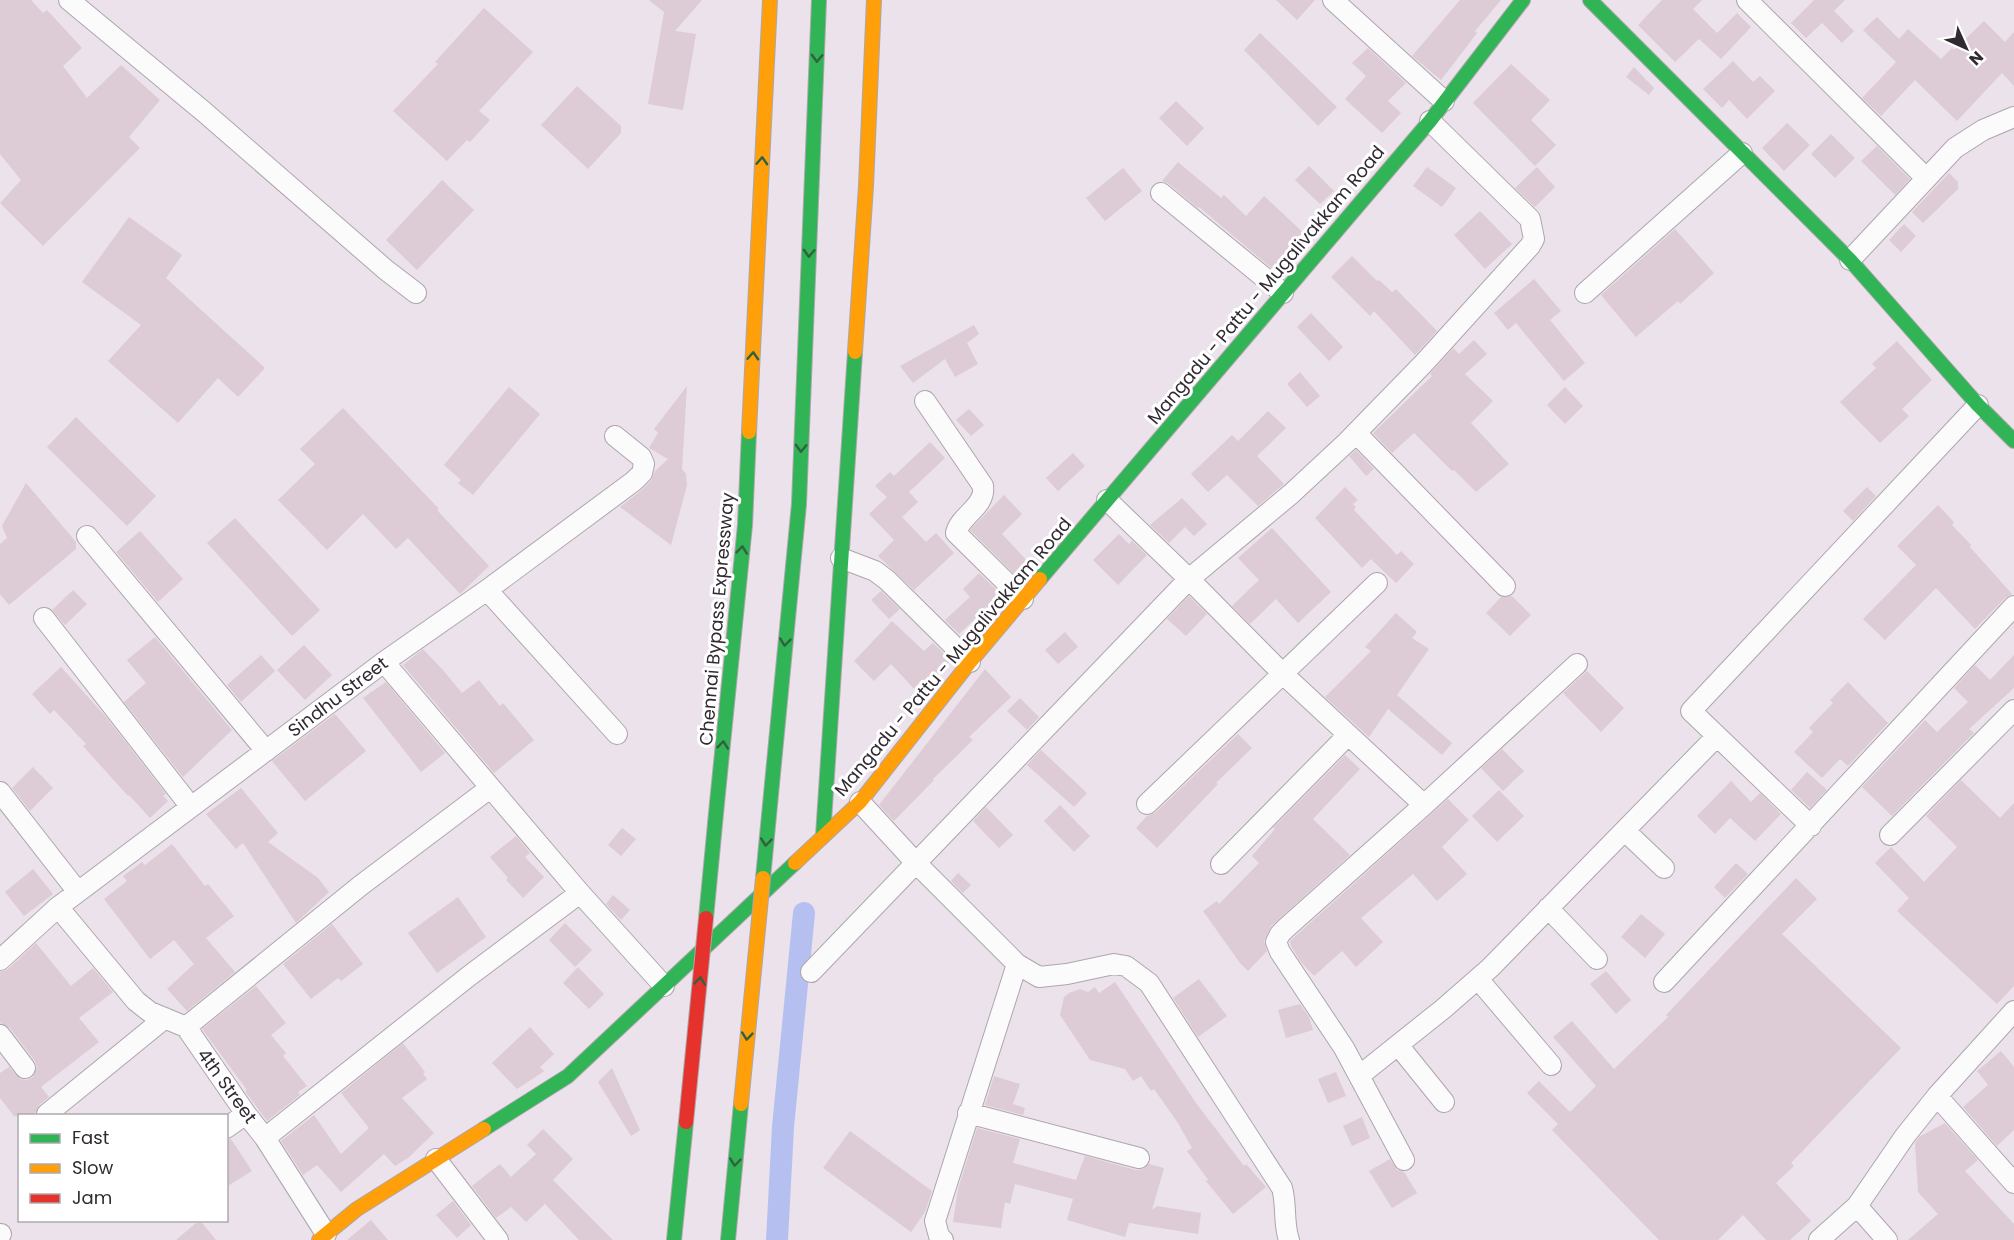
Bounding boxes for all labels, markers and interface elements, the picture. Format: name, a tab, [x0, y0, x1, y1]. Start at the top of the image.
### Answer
north arrow	[1936, 18, 1996, 78]
text: N	[1964, 46, 1989, 71]
one-way arrow	[810, 54, 823, 63]
street label: Mangadu - Pattu - Mugalivakkam Road	[1141, 140, 1390, 429]
one-way arrow	[756, 157, 769, 166]
one-way arrow	[802, 249, 815, 258]
one-way arrow	[747, 351, 760, 360]
one-way arrow	[794, 444, 807, 453]
street label: Chennai Bypass Expressway	[693, 491, 740, 747]
street label: Mangadu - Pattu - Mugalivakkam Road	[828, 512, 1077, 801]
one-way arrow	[735, 546, 748, 555]
one-way arrow	[779, 638, 792, 647]
street label: Sindhu Street	[283, 651, 393, 742]
one-way arrow	[716, 740, 729, 749]
one-way arrow	[760, 838, 773, 847]
one-way arrow	[693, 976, 706, 985]
one-way arrow	[741, 1032, 754, 1041]
street label: 4th Street	[192, 1043, 263, 1128]
legend	[18, 1114, 228, 1222]
text: Fast	[72, 1125, 109, 1150]
text: Slow	[72, 1155, 114, 1180]
one-way arrow	[729, 1158, 742, 1167]
text: Jam	[72, 1185, 112, 1210]

